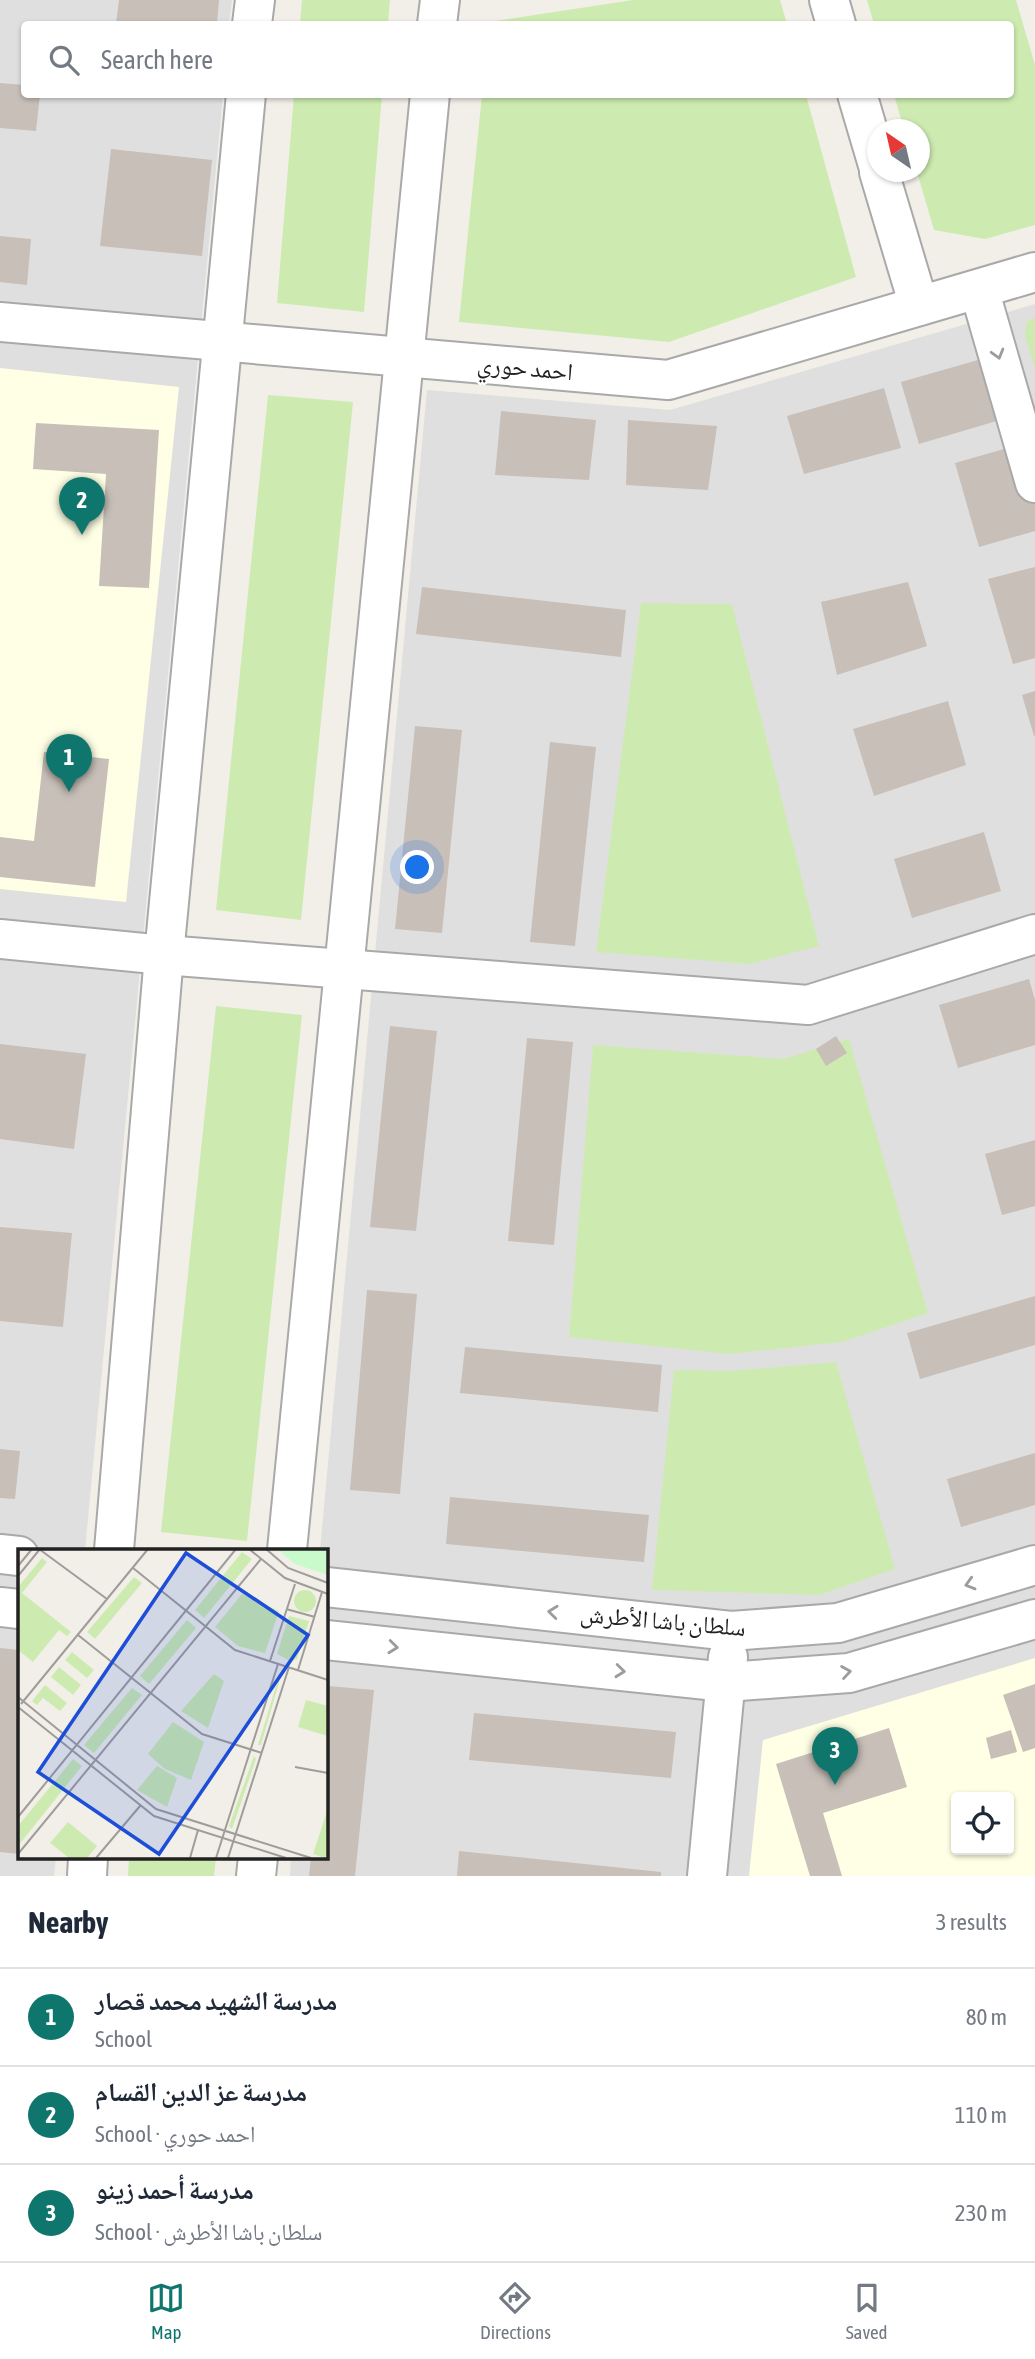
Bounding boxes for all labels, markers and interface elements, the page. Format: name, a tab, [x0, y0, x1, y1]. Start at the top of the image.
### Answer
search box	[21, 21, 1014, 98]
icon: search	[45, 41, 83, 79]
text: Search here	[101, 45, 213, 75]
north arrow	[867, 119, 930, 182]
one-way arrow	[989, 348, 1004, 360]
street label: احمد حوري	[475, 350, 574, 391]
pin: 2	[59, 477, 105, 535]
pin: 1	[46, 734, 92, 792]
your location	[400, 850, 434, 884]
inset map	[18, 1549, 327, 1858]
one-way arrow	[964, 1576, 976, 1591]
street label: سلطان باشا الأطرش	[579, 1600, 747, 1642]
one-way arrow	[547, 1604, 559, 1619]
one-way arrow	[388, 1639, 399, 1654]
one-way arrow	[614, 1663, 625, 1678]
one-way arrow	[840, 1665, 852, 1680]
pin: 3	[812, 1727, 858, 1785]
map controls	[951, 1792, 1014, 1855]
button: locate	[951, 1792, 1014, 1855]
text: Nearby	[28, 1905, 108, 1939]
text: 3 results	[936, 1909, 1007, 1935]
text: مدرسة الشهيد محمد قصار	[95, 1986, 337, 2016]
text: 1	[46, 2004, 56, 2030]
text: 80 m	[966, 2004, 1007, 2030]
text: School	[95, 2026, 152, 2052]
text: مدرسة عز الدين القسام	[95, 2077, 307, 2107]
text: 2	[46, 2102, 56, 2128]
text: 110 m	[955, 2102, 1007, 2128]
text: School · احمد حوري	[95, 2121, 255, 2147]
text: مدرسة أحمد زينو	[95, 2175, 254, 2205]
text: 3	[46, 2200, 56, 2226]
text: 230 m	[955, 2200, 1007, 2226]
text: School · سلطان باشا الأطرش	[95, 2219, 322, 2245]
tab: Map	[147, 2279, 185, 2343]
tab: Directions	[480, 2279, 551, 2343]
tab: Saved	[846, 2279, 888, 2343]

